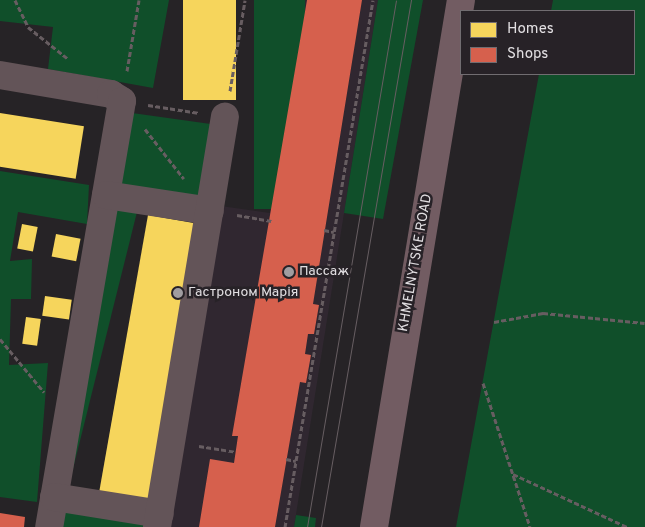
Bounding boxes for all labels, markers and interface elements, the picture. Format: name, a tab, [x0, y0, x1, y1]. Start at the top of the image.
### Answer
legend	[460, 10, 635, 75]
text: Homes	[507, 20, 554, 39]
text: Shops	[507, 45, 548, 64]
street label: KHMELNYTSKE ROAD	[396, 193, 436, 333]
place label: Пассаж	[299, 264, 349, 280]
marker: Пассаж	[283, 266, 295, 278]
place label: Гастроном Марія	[188, 285, 298, 301]
marker: Гастроном Марія	[172, 287, 184, 299]

